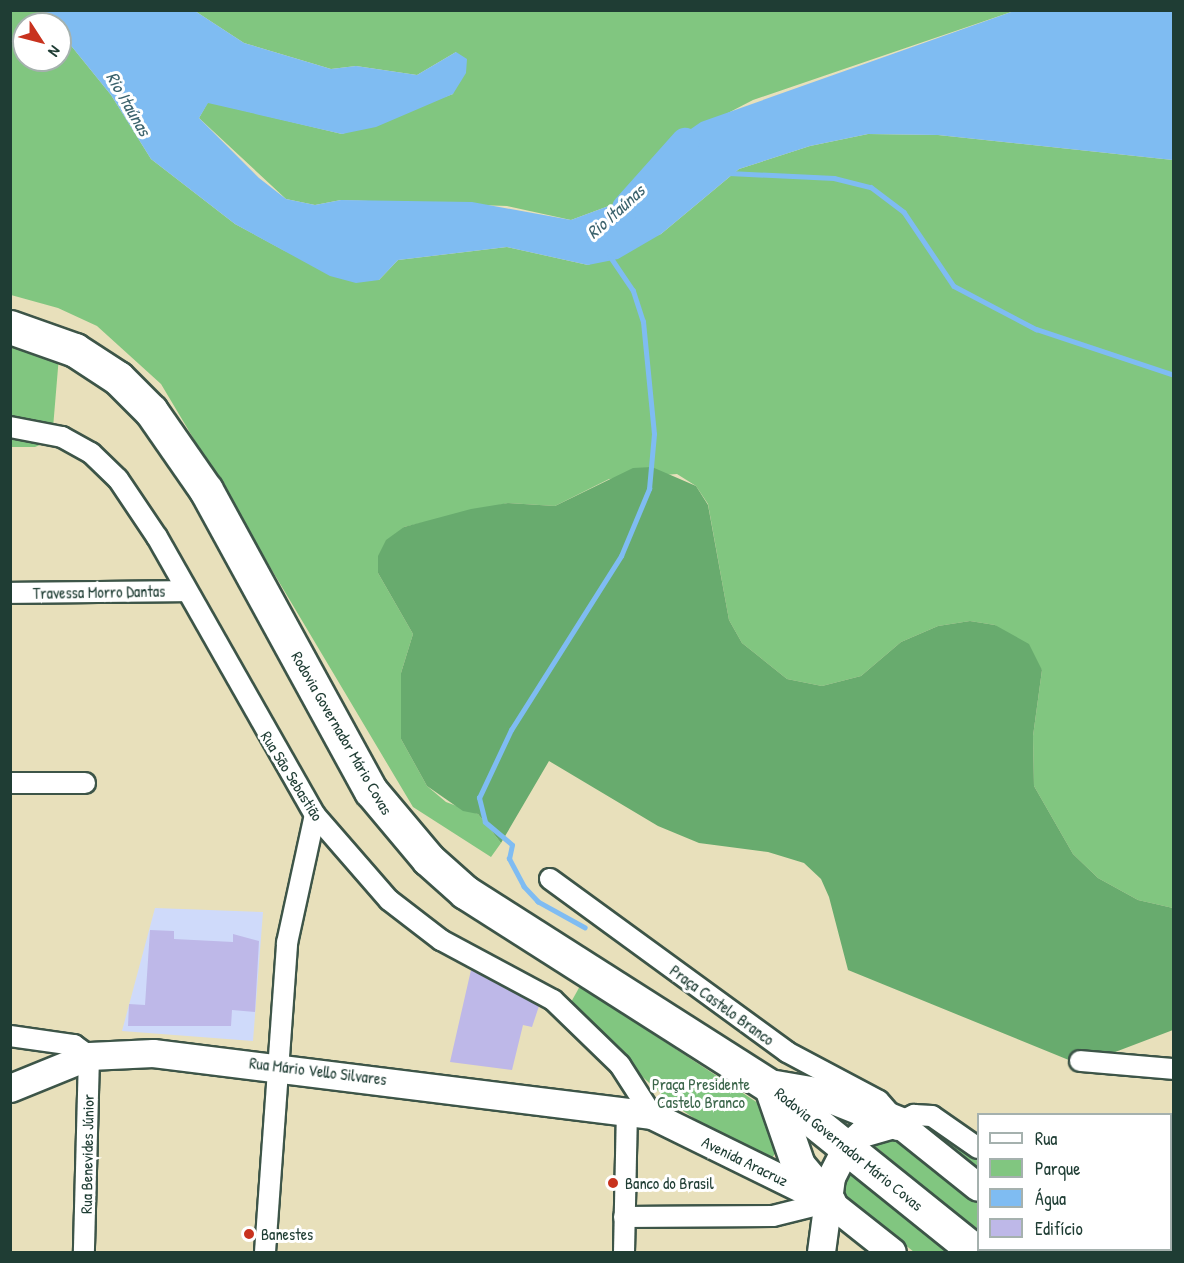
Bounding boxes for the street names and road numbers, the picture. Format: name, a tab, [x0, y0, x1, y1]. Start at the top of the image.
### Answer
street label: Travessa Morro Dantas	[33, 581, 165, 603]
street label: Rodovia Governador Mário Covas	[287, 648, 397, 818]
street label: Rua São Sebastião	[257, 728, 327, 824]
street label: Praça Castelo Branco	[666, 961, 778, 1049]
street label: Rua Mário Vello Silvares	[248, 1053, 388, 1089]
street label: Rodovia Governador Mário Covas	[771, 1083, 927, 1215]
street label: Rua Benevides Júnior	[76, 1094, 98, 1214]
street label: Avenida Aracruz	[699, 1132, 791, 1190]

